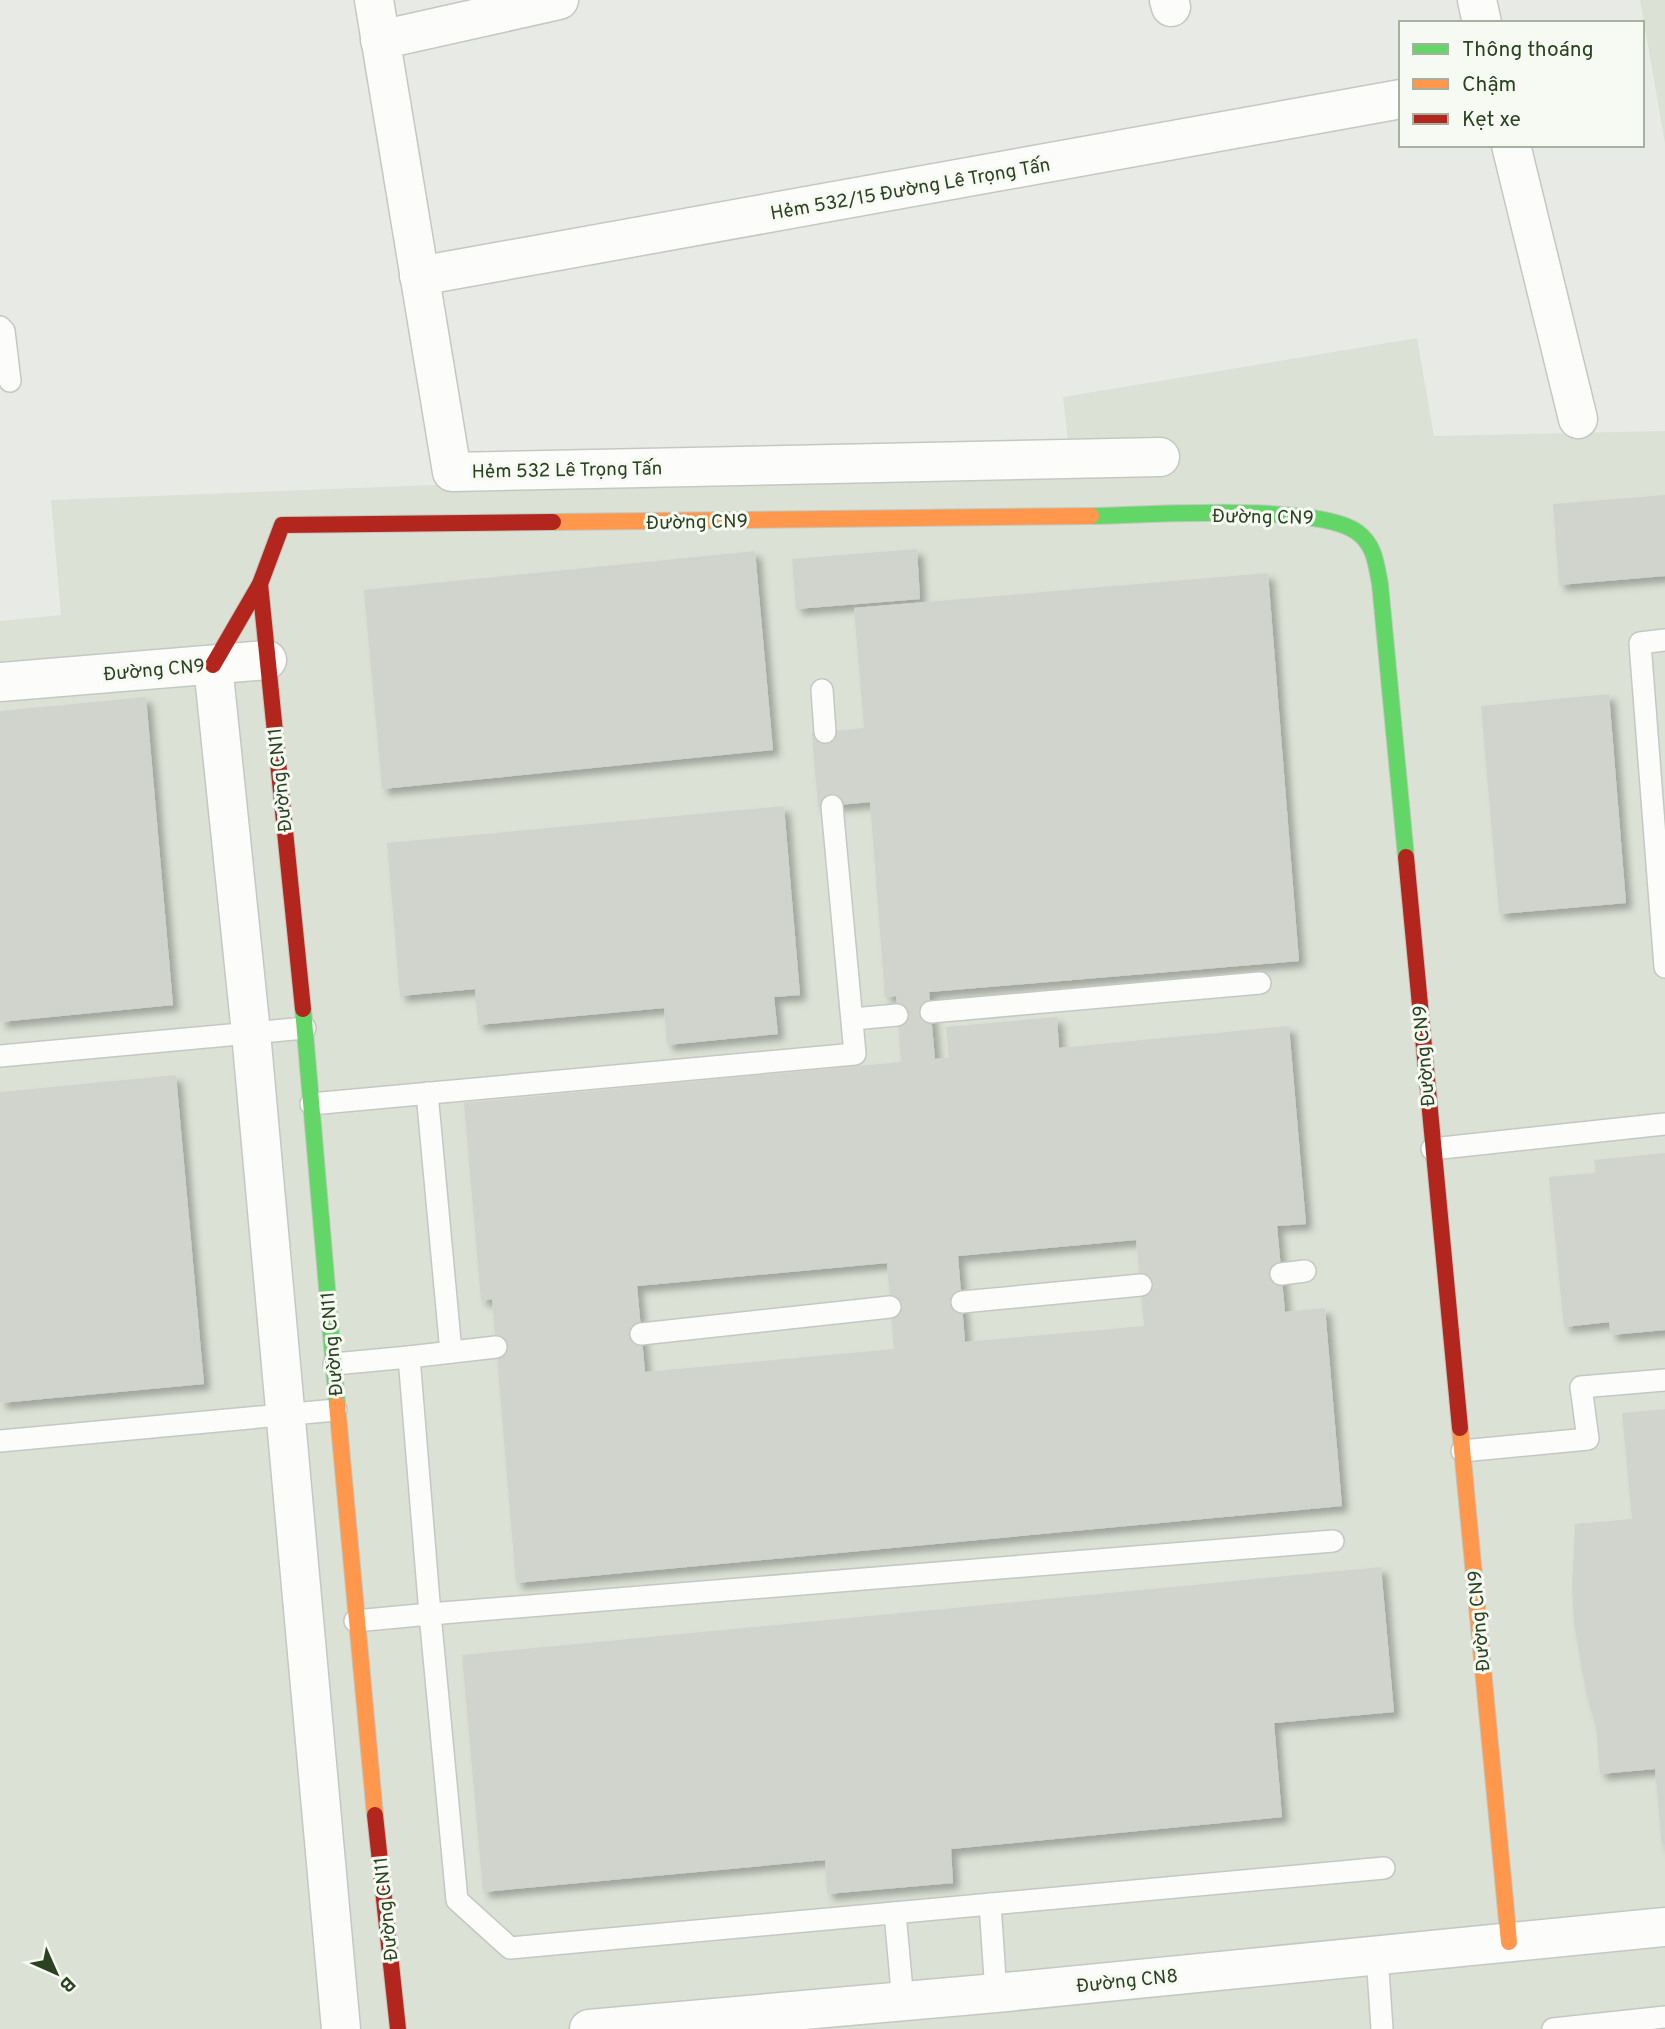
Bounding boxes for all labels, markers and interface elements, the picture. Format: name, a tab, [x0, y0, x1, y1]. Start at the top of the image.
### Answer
legend	[1399, 21, 1644, 147]
text: Thông thoáng	[1462, 37, 1594, 64]
text: Chậm	[1462, 72, 1516, 99]
text: Kẹt xe	[1462, 107, 1521, 134]
street label: Hẻm 532/15 Đường Lê Trọng Tấn	[768, 153, 1052, 226]
street label: Hẻm 532 Lê Trọng Tấn	[471, 457, 663, 485]
street label: Đường CN9	[1212, 505, 1314, 531]
street label: Đường CN9	[646, 510, 748, 536]
street label: Đường CN9	[102, 655, 206, 687]
street label: Đường CN11	[264, 726, 298, 833]
street label: Đường CN9	[1409, 1004, 1441, 1108]
street label: Đường CN11	[316, 1291, 350, 1397]
street label: Đường CN9	[1464, 1569, 1496, 1673]
street label: Đường CN11	[370, 1855, 404, 1962]
north arrow	[21, 1938, 91, 2008]
street label: Đường CN8	[1075, 1965, 1179, 1999]
text: B	[53, 1970, 80, 1997]

